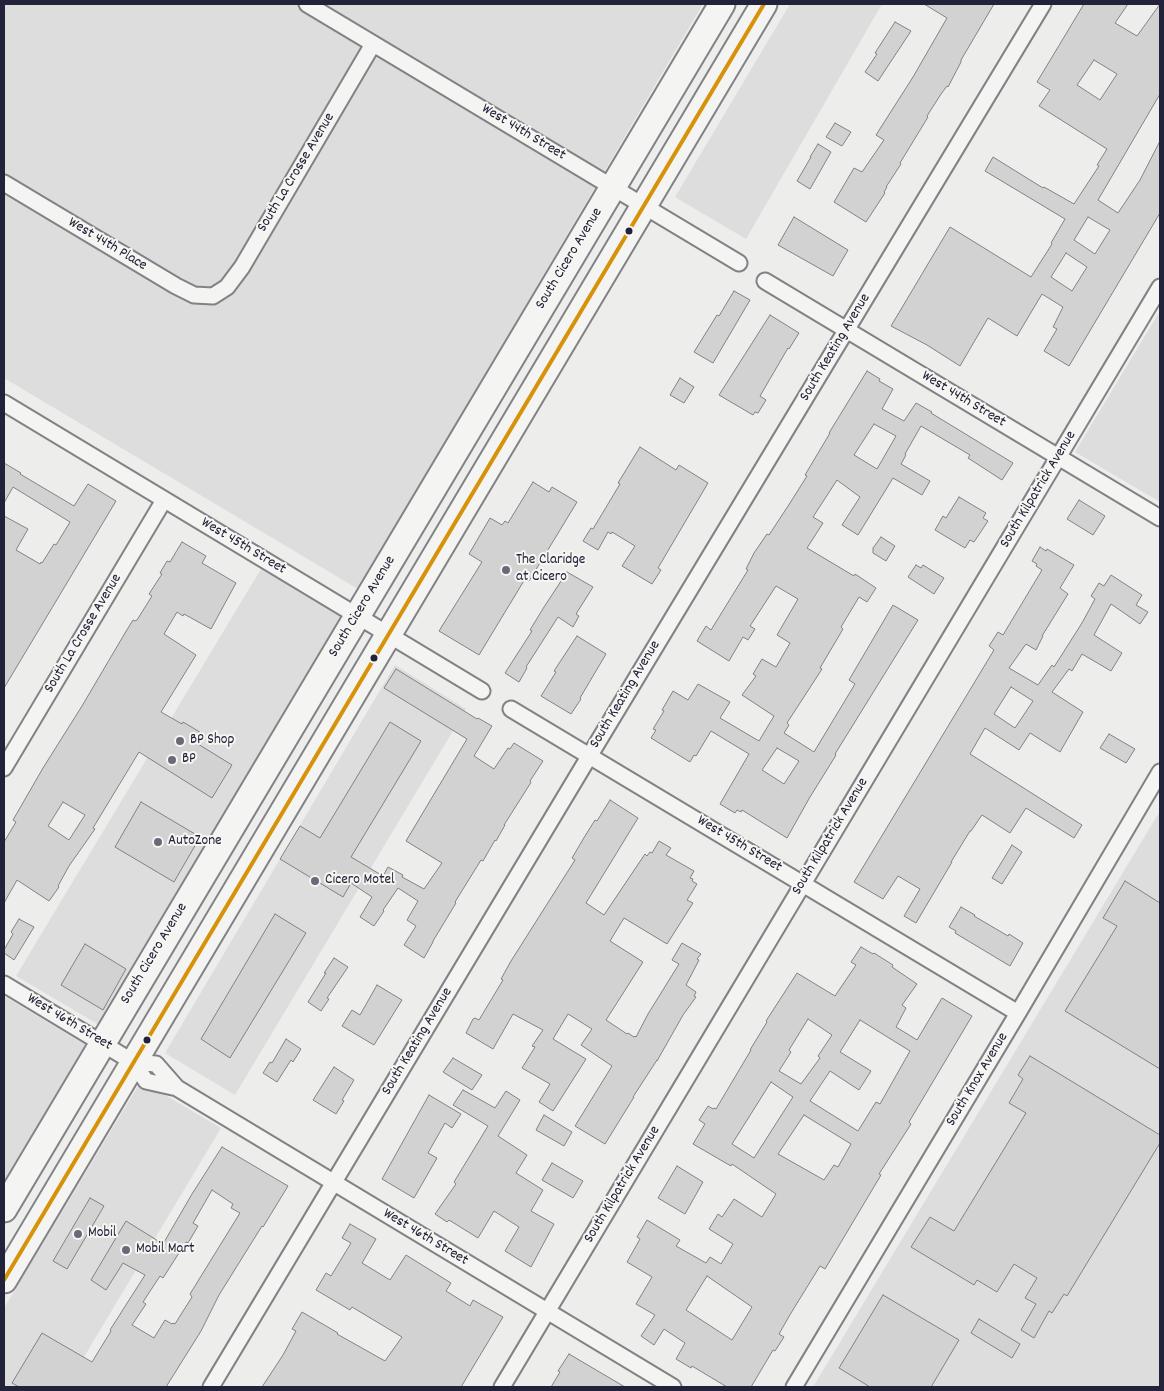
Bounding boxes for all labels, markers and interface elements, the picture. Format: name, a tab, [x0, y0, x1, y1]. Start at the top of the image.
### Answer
street label: West 44th Street	[478, 101, 568, 165]
street label: South La Crosse Avenue	[254, 110, 340, 236]
street label: South Cicero Avenue	[533, 205, 607, 313]
street label: West 44th Place	[64, 214, 150, 276]
unlabelled marker	[624, 226, 634, 236]
street label: South Keating Avenue	[797, 291, 875, 405]
street label: West 44th Street	[918, 368, 1008, 432]
street label: South Kilpatrick Avenue	[997, 428, 1081, 552]
street label: West 45th Street	[197, 515, 289, 579]
place label: The Claridge at Cicero	[516, 552, 585, 587]
street label: South Cicero Avenue	[326, 553, 400, 661]
marker: The Claridge at Cicero	[500, 564, 512, 576]
street label: South La Crosse Avenue	[41, 571, 127, 697]
street label: South Keating Avenue	[587, 638, 665, 752]
unlabelled marker	[369, 653, 379, 663]
place label: BP Shop	[190, 732, 234, 750]
marker: BP Shop	[174, 735, 186, 747]
place label: BP	[182, 751, 196, 769]
marker: BP	[166, 754, 178, 766]
street label: South Kilpatrick Avenue	[789, 775, 873, 899]
street label: West 45th Street	[693, 813, 785, 877]
place label: AutoZone	[168, 833, 222, 851]
marker: AutoZone	[152, 836, 164, 848]
place label: Cicero Motel	[325, 872, 395, 890]
marker: Cicero Motel	[309, 875, 321, 887]
street label: South Cicero Avenue	[118, 900, 192, 1008]
street label: South Keating Avenue	[379, 985, 457, 1099]
street label: West 46th Street	[23, 990, 115, 1056]
street label: South Knox Avenue	[943, 1030, 1013, 1130]
unlabelled marker	[142, 1035, 152, 1045]
street label: South Kilpatrick Avenue	[581, 1123, 665, 1247]
street label: West 46th Street	[379, 1205, 471, 1271]
place label: Mobil	[88, 1225, 116, 1243]
marker: Mobil	[72, 1228, 84, 1240]
place label: Mobil Mart	[136, 1241, 195, 1259]
marker: Mobil Mart	[120, 1244, 132, 1256]

